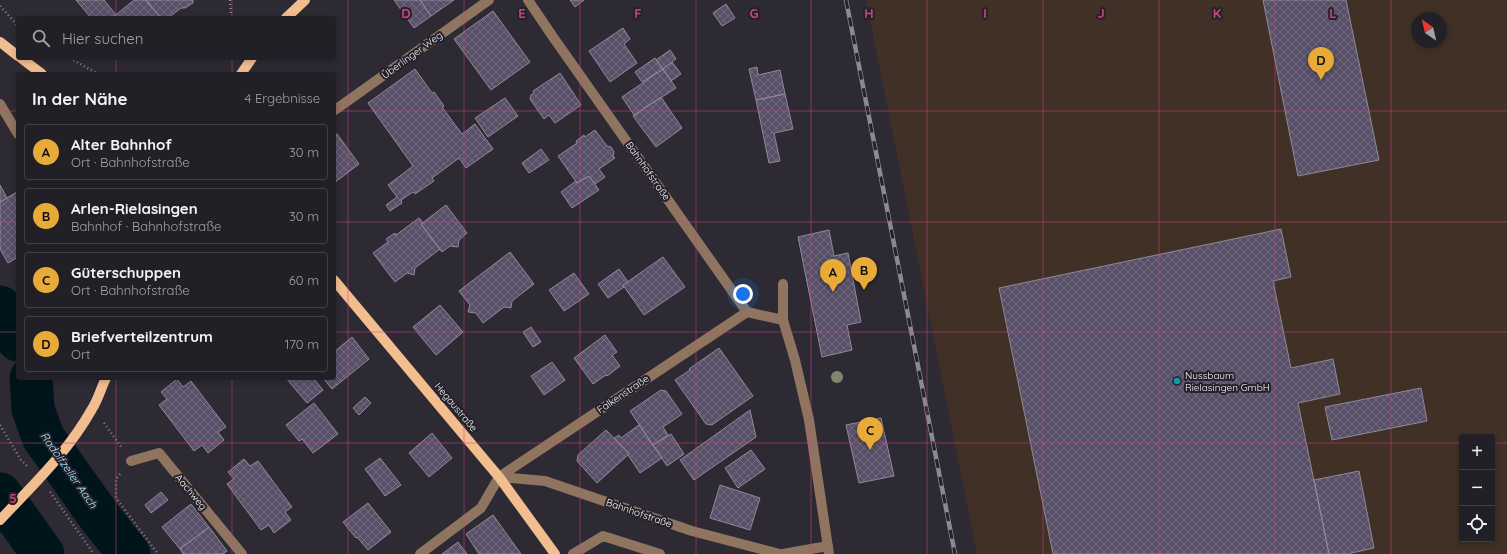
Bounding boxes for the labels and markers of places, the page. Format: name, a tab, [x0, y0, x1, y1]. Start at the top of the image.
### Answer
pin: D	[1308, 47, 1334, 80]
pin: B	[851, 257, 877, 290]
pin: A	[820, 259, 846, 292]
place label: Nussbaum Rielasingen GmbH	[1185, 369, 1270, 394]
marker: Nussbaum Rielasingen GmbH	[1172, 376, 1182, 386]
pin: C	[857, 417, 883, 450]

